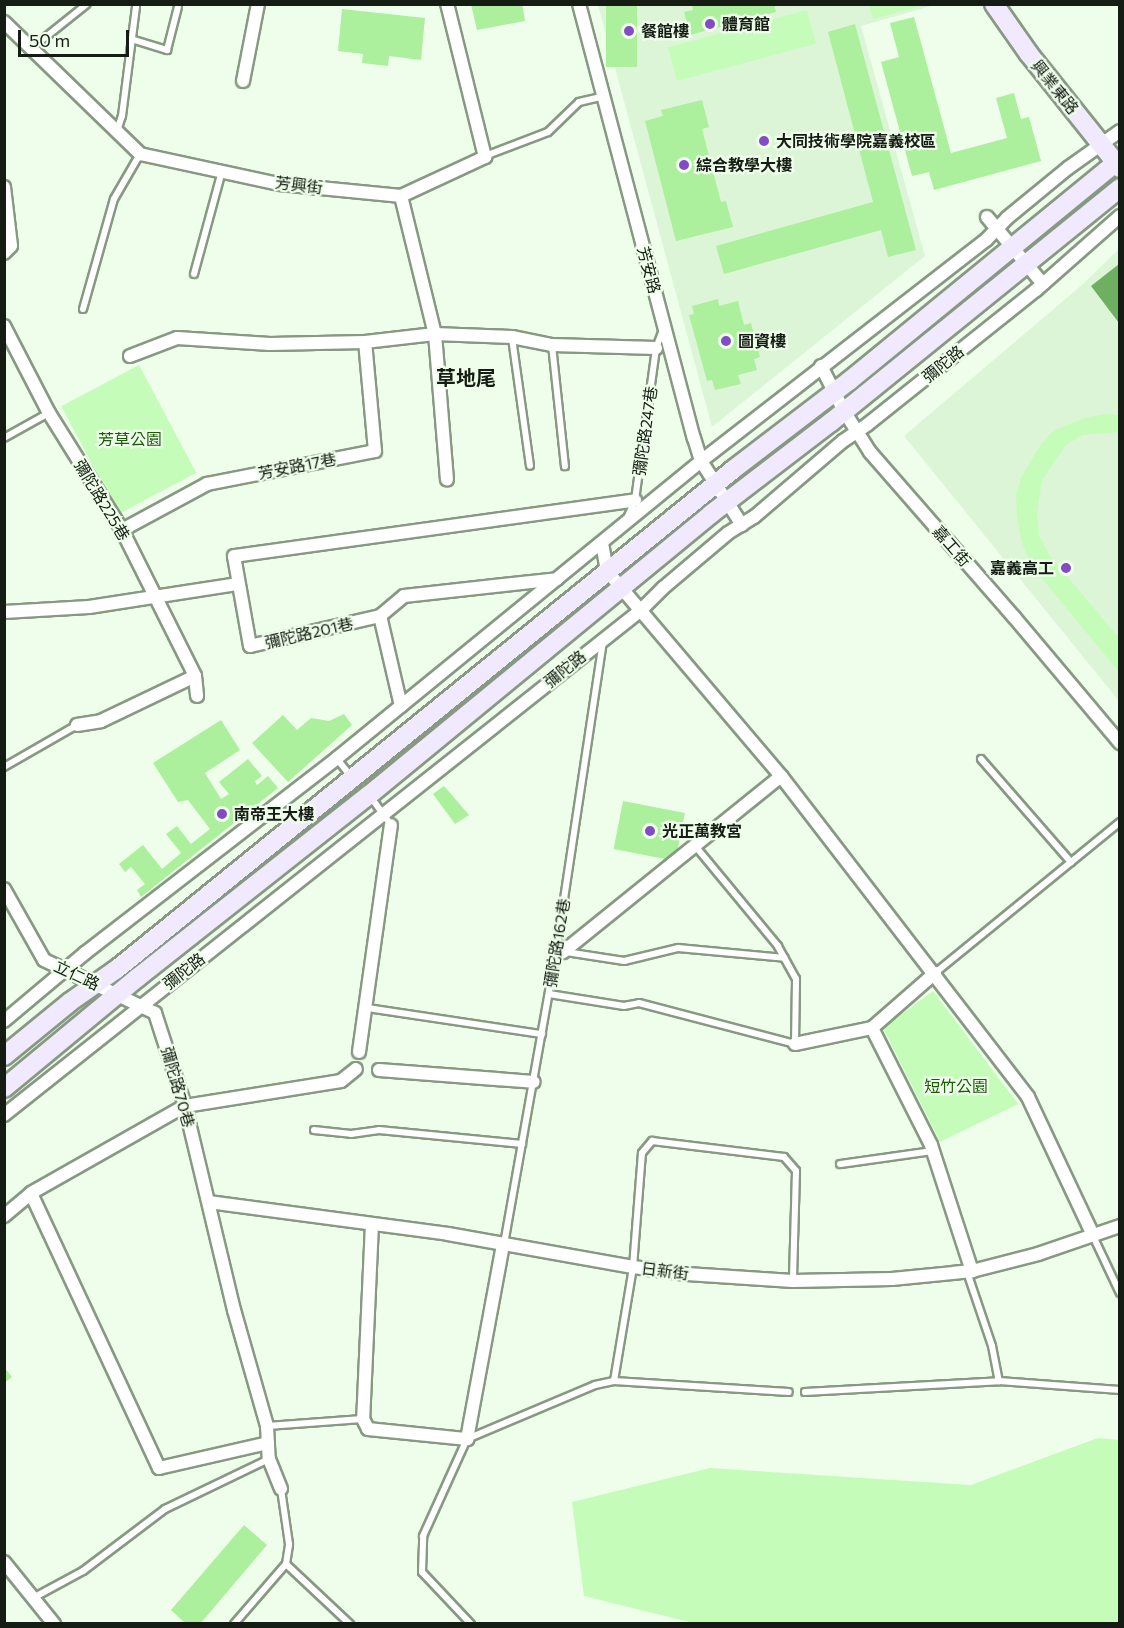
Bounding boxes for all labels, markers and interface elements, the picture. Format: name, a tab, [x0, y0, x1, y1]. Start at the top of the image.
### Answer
place label: 體育館	[722, 14, 770, 34]
marker: 體育館	[703, 17, 717, 31]
scale bar	[21, 18, 132, 56]
place label: 餐館樓	[641, 21, 689, 41]
marker: 餐館樓	[622, 24, 636, 38]
text: 50 m	[29, 29, 70, 51]
street label: 興業東路	[1027, 56, 1083, 118]
place label: 大同技術學院嘉義校區	[776, 131, 936, 151]
marker: 大同技術學院嘉義校區	[757, 134, 771, 148]
place label: 綜合教學大樓	[696, 155, 792, 175]
marker: 綜合教學大樓	[677, 158, 691, 172]
street label: 芳興街	[274, 173, 324, 197]
street label: 芳安路	[634, 244, 664, 296]
place label: 圖資樓	[738, 331, 786, 351]
marker: 圖資樓	[719, 334, 733, 348]
street label: 彌陀路	[918, 341, 968, 387]
district label: 草地尾	[436, 365, 496, 389]
street label: 彌陀路247巷	[629, 385, 661, 477]
park label: 芳草公園	[98, 429, 162, 449]
street label: 芳安路17巷	[256, 449, 338, 483]
street label: 彌陀路225巷	[70, 456, 134, 544]
street label: 嘉工街	[929, 522, 975, 570]
place label: 嘉義高工	[990, 558, 1054, 578]
marker: 嘉義高工	[1059, 561, 1073, 575]
street label: 彌陀路201巷	[263, 614, 355, 652]
street label: 彌陀路	[540, 646, 590, 692]
place label: 南帝王大樓	[234, 804, 314, 824]
marker: 南帝王大樓	[215, 807, 229, 821]
place label: 光正萬教宮	[662, 821, 742, 841]
marker: 光正萬教宮	[643, 824, 657, 838]
street label: 彌陀路162巷	[541, 897, 573, 989]
street label: 彌陀路	[159, 949, 209, 993]
street label: 立仁路	[51, 956, 103, 994]
street label: 彌陀路70巷	[157, 1045, 199, 1129]
park label: 短竹公園	[924, 1076, 988, 1096]
street label: 日新街	[640, 1259, 690, 1283]

